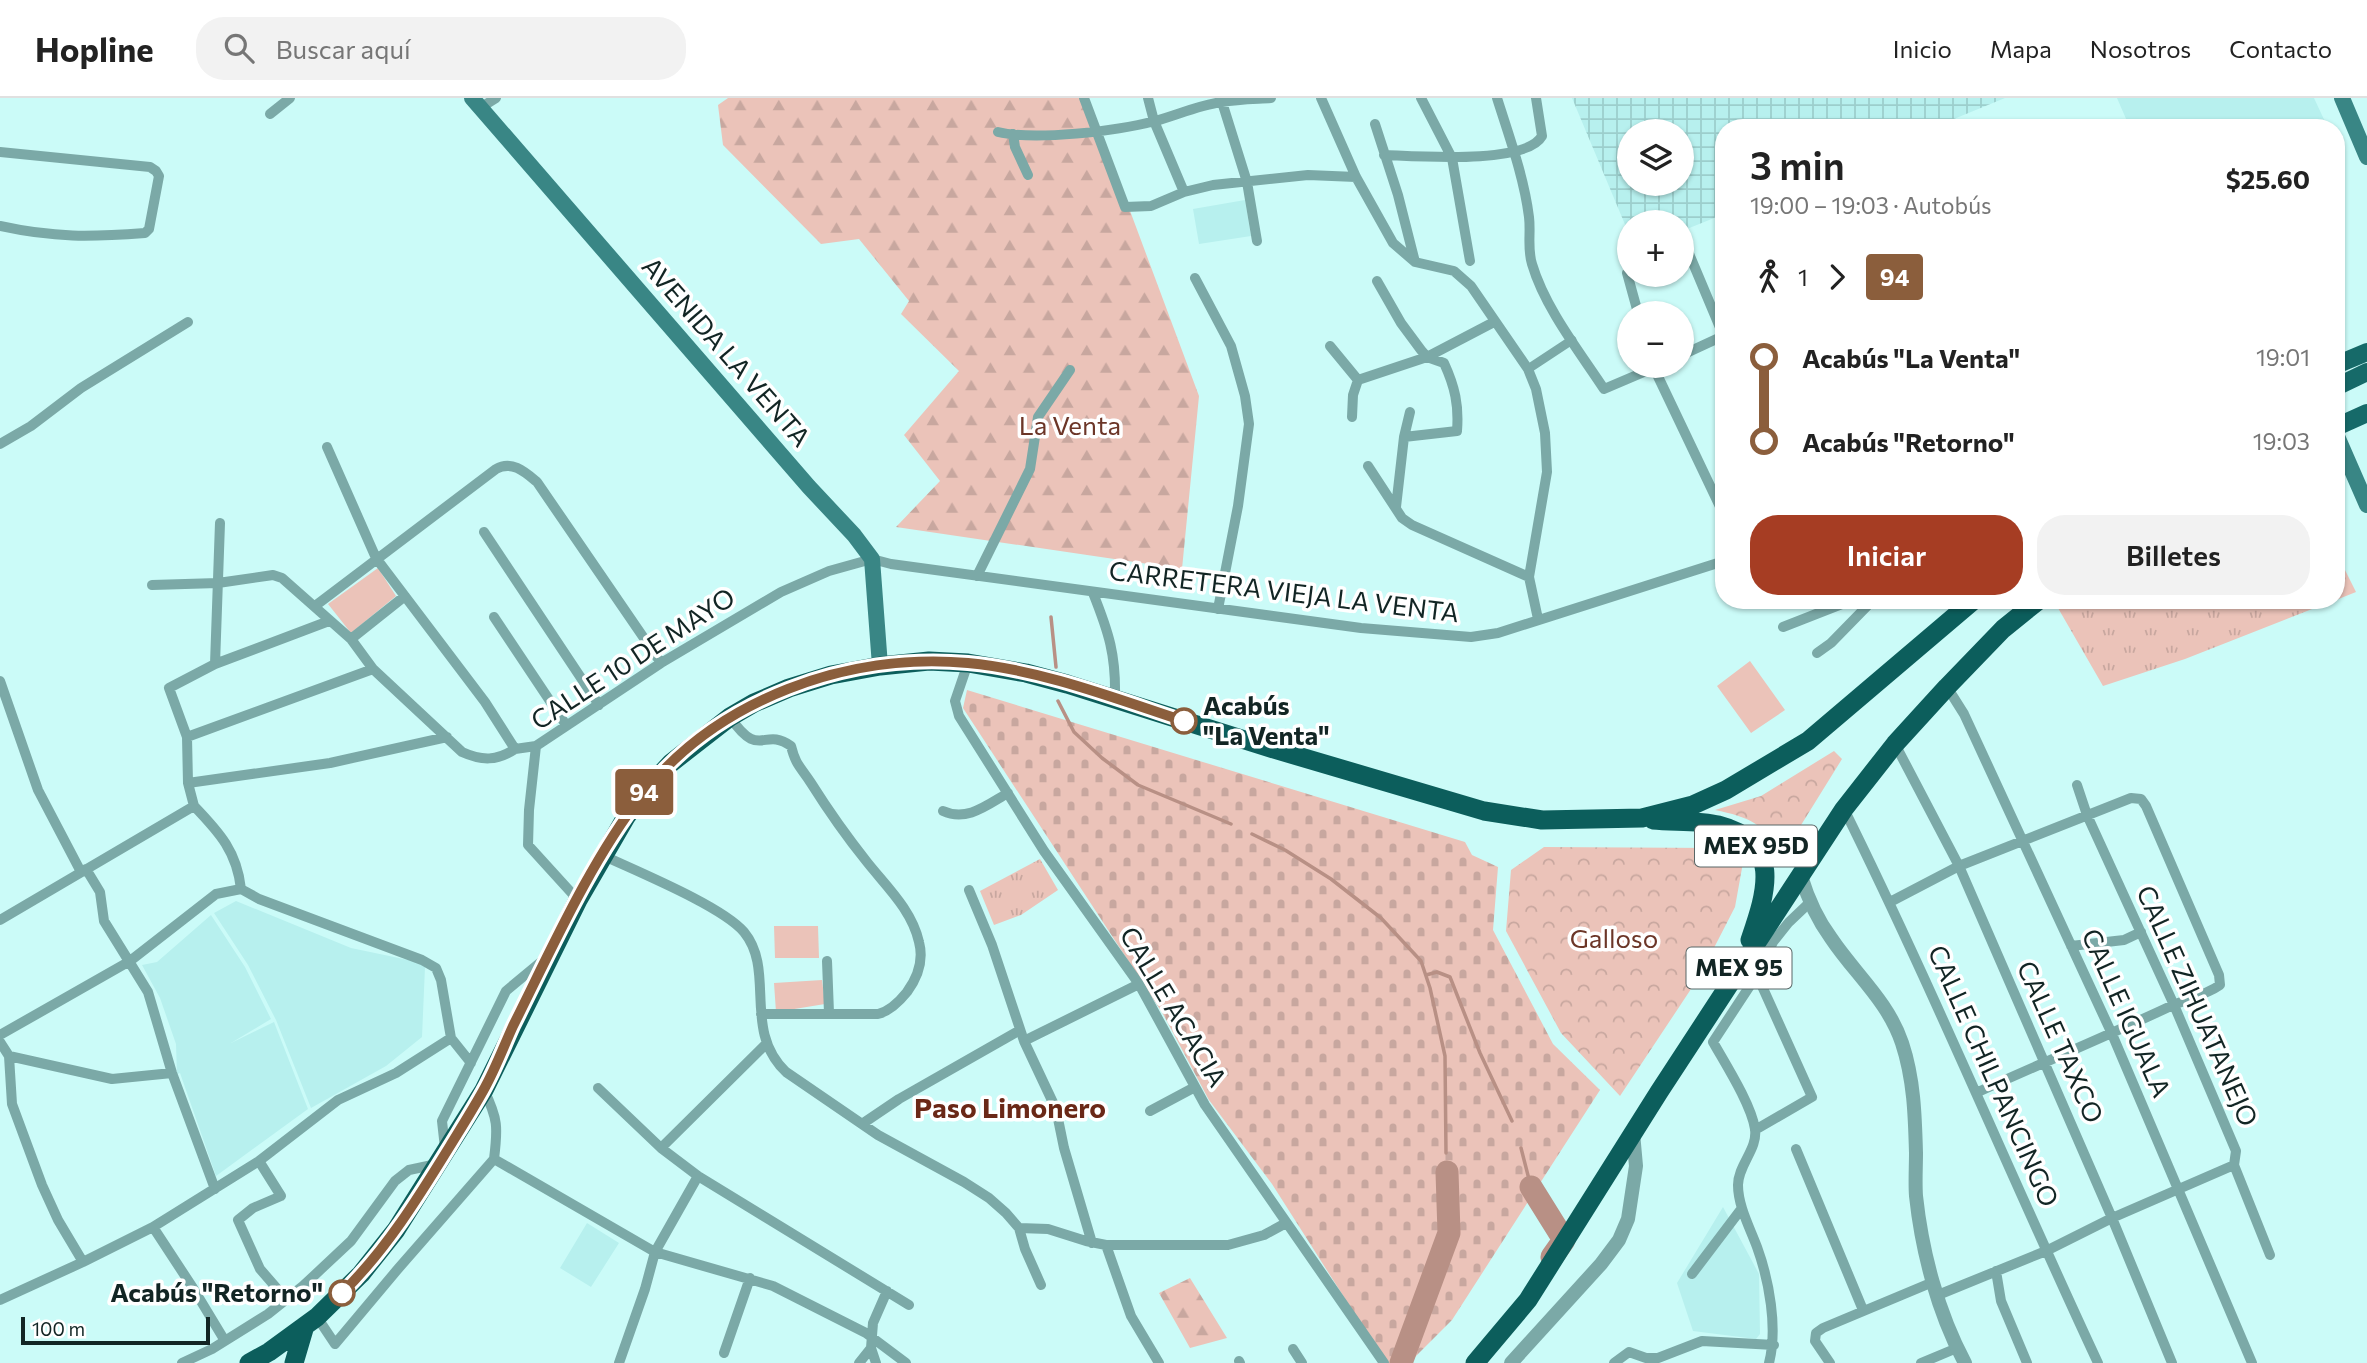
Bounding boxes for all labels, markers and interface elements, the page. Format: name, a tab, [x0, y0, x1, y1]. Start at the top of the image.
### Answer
search box	[196, 17, 686, 80]
text: Hopline	[35, 28, 154, 69]
icon: search	[220, 29, 258, 67]
text: Buscar aquí	[276, 33, 411, 64]
text: Inicio	[1893, 34, 1952, 63]
text: Mapa	[1990, 34, 2052, 63]
text: Nosotros	[2090, 34, 2191, 63]
text: Contacto	[2229, 34, 2332, 63]
map controls	[1617, 119, 1694, 378]
button: layers	[1617, 119, 1694, 196]
text: 3 min	[1750, 141, 1845, 188]
text: $25.60	[2226, 163, 2310, 194]
text: 19:00 – 19:03 · Autobús	[1750, 191, 1992, 219]
button: +	[1617, 210, 1694, 287]
street label: AVENIDA LA VENTA	[637, 250, 818, 452]
icon: walk	[1750, 258, 1788, 296]
icon: forward	[1818, 258, 1856, 296]
text: 94	[1880, 262, 1909, 291]
text: 1	[1798, 263, 1808, 291]
button: −	[1617, 301, 1694, 378]
text: Acabús "La Venta"	[1802, 342, 2020, 373]
text: 19:01	[2256, 343, 2310, 371]
park label: La Venta	[1019, 409, 1121, 440]
text: Acabús "Retorno"	[1802, 426, 2015, 457]
text: 19:03	[2253, 427, 2310, 455]
button: Iniciar	[1750, 515, 2023, 595]
button: Billetes	[2037, 515, 2310, 595]
street label: CARRETERA VIEJA LA VENTA	[1107, 554, 1461, 627]
street label: CALLE 10 DE MAYO	[525, 580, 740, 735]
place label: Acabús "La Venta"	[1203, 689, 1330, 750]
marker: Acabús "La Venta"	[1171, 708, 1197, 734]
line badge: 94	[612, 769, 676, 815]
text: 94	[629, 777, 659, 806]
road number: MEX 95D	[1695, 826, 1817, 866]
street label: CALLE ZIHUATANEJO	[2131, 880, 2265, 1131]
street label: CALLE ACACIA	[1114, 921, 1234, 1092]
park label: Galloso	[1570, 922, 1658, 953]
street label: CALLE IGUALA	[2076, 923, 2178, 1102]
street label: CALLE CHILPANCINGO	[1923, 940, 2066, 1211]
road number: MEX 95	[1686, 948, 1792, 988]
street label: CALLE TAXCO	[2012, 956, 2111, 1127]
district label: Paso Limonero	[914, 1090, 1106, 1124]
place label: Acabús "Retorno"	[110, 1276, 323, 1307]
marker: Acabús "Retorno"	[329, 1280, 355, 1306]
scale bar	[21, 1314, 210, 1346]
text: 100 m	[32, 1317, 85, 1340]

